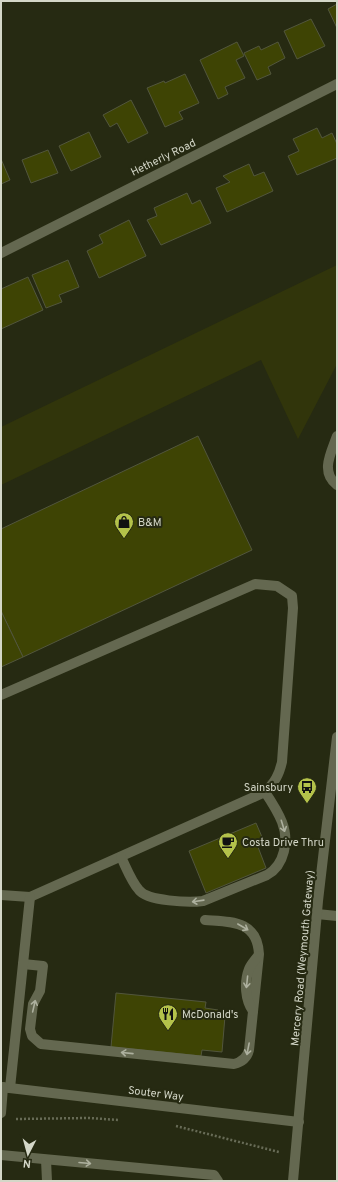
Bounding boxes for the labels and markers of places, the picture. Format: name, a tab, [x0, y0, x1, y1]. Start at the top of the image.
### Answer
shop icon: B&M	[113, 511, 135, 539]
place label: B&M	[138, 516, 162, 530]
bus stop icon: Sainsbury	[296, 776, 318, 804]
place label: Sainsbury	[244, 781, 293, 795]
cafe icon: Costa Drive Thru	[217, 831, 239, 859]
place label: Costa Drive Thru	[242, 836, 324, 850]
restaurant icon: McDonald's	[157, 1003, 179, 1031]
place label: McDonald's	[182, 1008, 238, 1022]

